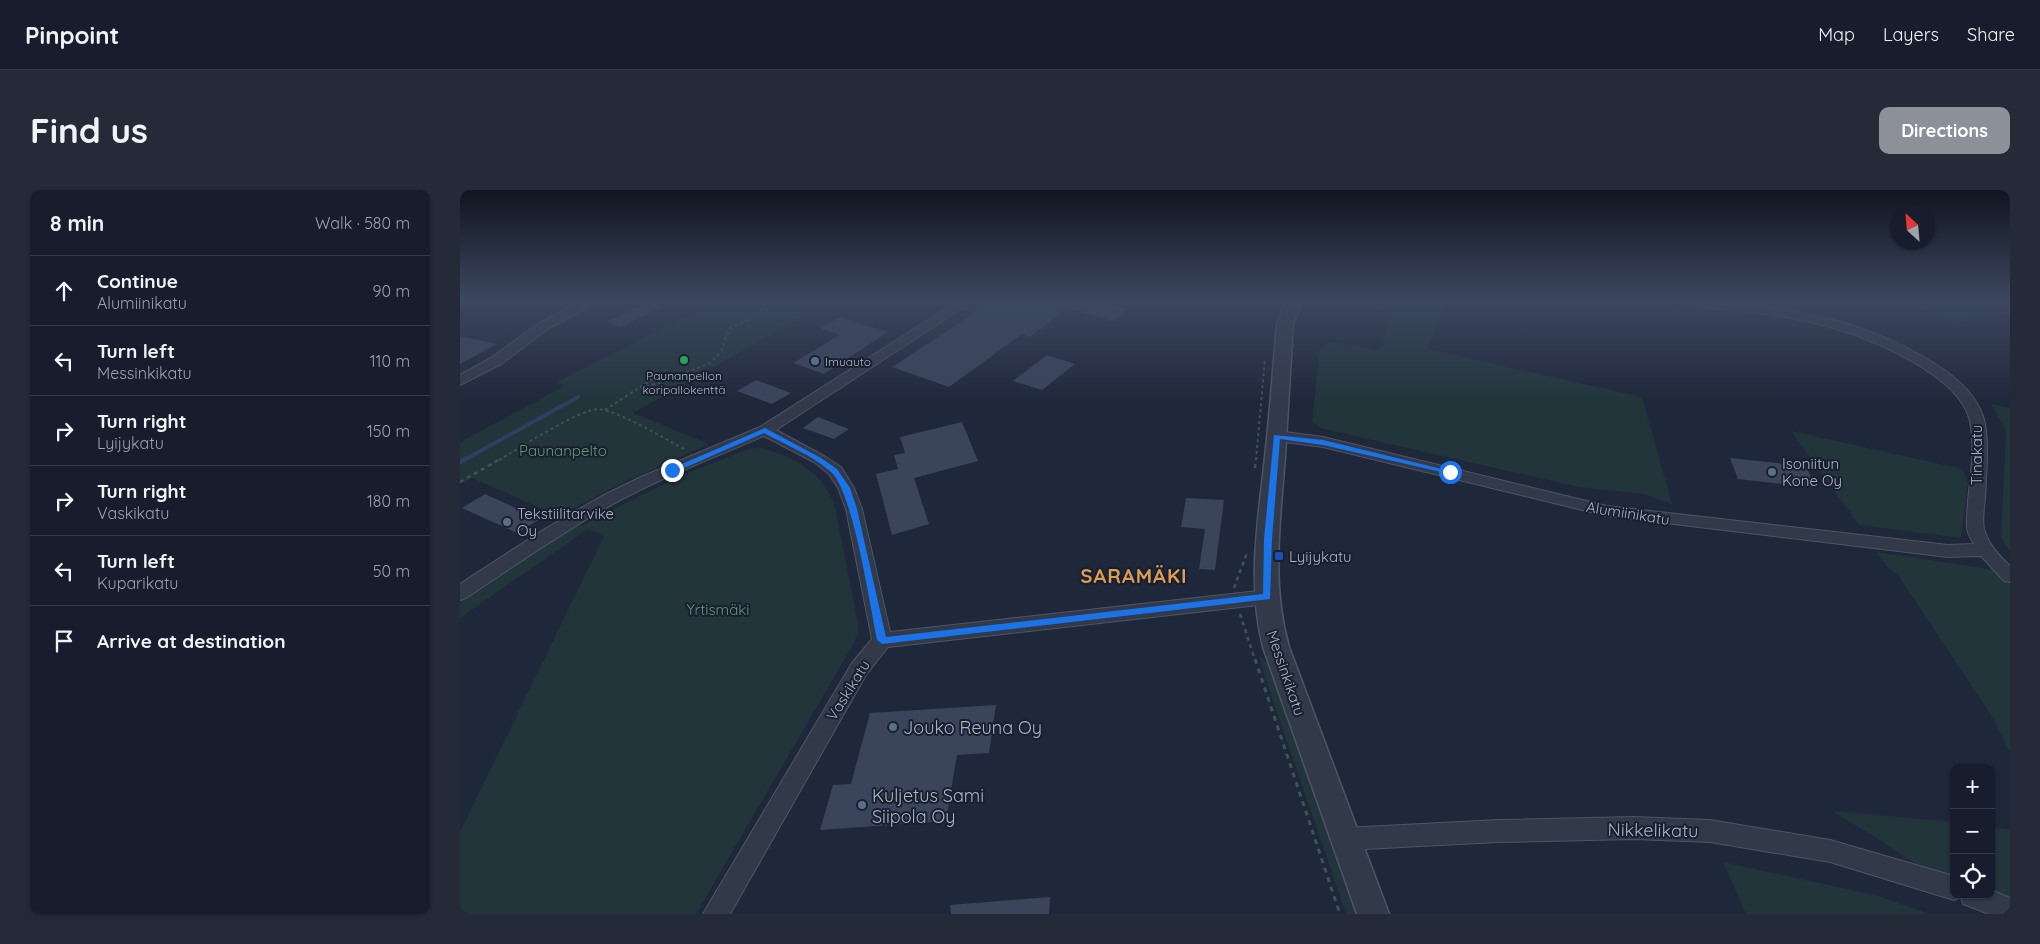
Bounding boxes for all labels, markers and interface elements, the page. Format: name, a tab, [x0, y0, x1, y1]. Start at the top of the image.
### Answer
text: Pinpoint	[25, 20, 119, 50]
text: Map	[1818, 23, 1855, 46]
text: Layers	[1883, 23, 1939, 46]
text: Share	[1967, 23, 2015, 46]
button: Directions	[1879, 107, 2010, 154]
text: Find us	[30, 108, 148, 152]
north arrow	[1890, 205, 1935, 250]
text: 8 min	[50, 210, 104, 236]
text: Walk · 580 m	[315, 213, 410, 233]
text: Continue	[97, 269, 178, 293]
icon: ahead	[50, 277, 78, 305]
text: 90 m	[373, 281, 410, 301]
text: Alumiinikatu	[97, 293, 187, 313]
text: Turn left	[97, 339, 175, 363]
icon: left	[50, 347, 78, 375]
text: 110 m	[370, 351, 410, 371]
marker: Paunanpellon koripallokenttä	[678, 354, 690, 366]
place label: Imuauto	[825, 354, 871, 369]
marker: Imuauto	[809, 355, 821, 367]
text: Messinkikatu	[97, 363, 192, 383]
place label: Paunanpellon koripallokenttä	[642, 368, 726, 397]
text: Turn right	[97, 409, 186, 433]
icon: right	[50, 417, 78, 445]
text: 150 m	[367, 421, 410, 441]
street label: Tinakatu	[1967, 425, 1986, 485]
text: Lyijykatu	[97, 433, 164, 453]
park label: Paunanpelto	[519, 441, 607, 460]
place label: Isoniitun Kone Oy	[1782, 454, 1842, 490]
route end	[661, 459, 684, 482]
route start	[1439, 461, 1462, 484]
marker: Isoniitun Kone Oy	[1766, 466, 1778, 478]
text: Turn right	[97, 479, 186, 503]
icon: right	[50, 487, 78, 515]
text: 180 m	[367, 491, 410, 511]
street label: Alumiinikatu	[1585, 497, 1671, 529]
text: Vaskikatu	[97, 503, 169, 523]
place label: Tekstiilitarvike Oy	[517, 504, 614, 540]
marker: Tekstiilitarvike Oy	[501, 516, 513, 528]
place label: Lyijykatu	[1289, 547, 1352, 566]
text: Turn left	[97, 549, 175, 573]
marker: Lyijykatu	[1273, 550, 1285, 562]
icon: left	[50, 557, 78, 585]
text: 50 m	[373, 561, 410, 581]
district label: SARAMÄKI	[1081, 563, 1188, 588]
text: Kuparikatu	[97, 573, 178, 593]
park label: Yrtismäki	[686, 600, 750, 619]
icon: arrive	[50, 627, 78, 655]
street label: Messinkikatu	[1263, 628, 1309, 718]
text: Arrive at destination	[97, 629, 286, 653]
street label: Vaskikatu	[822, 656, 874, 724]
place label: Jouko Reuna Oy	[903, 716, 1042, 739]
marker: Jouko Reuna Oy	[887, 721, 899, 733]
map controls	[1950, 764, 1995, 899]
button: +	[1950, 764, 1995, 809]
place label: Kuljetus Sami Siipola Oy	[872, 784, 984, 828]
marker: Kuljetus Sami Siipola Oy	[856, 799, 868, 811]
button: −	[1950, 809, 1995, 854]
street label: Nikkelikatu	[1607, 818, 1699, 842]
button: locate	[1950, 854, 1995, 899]

